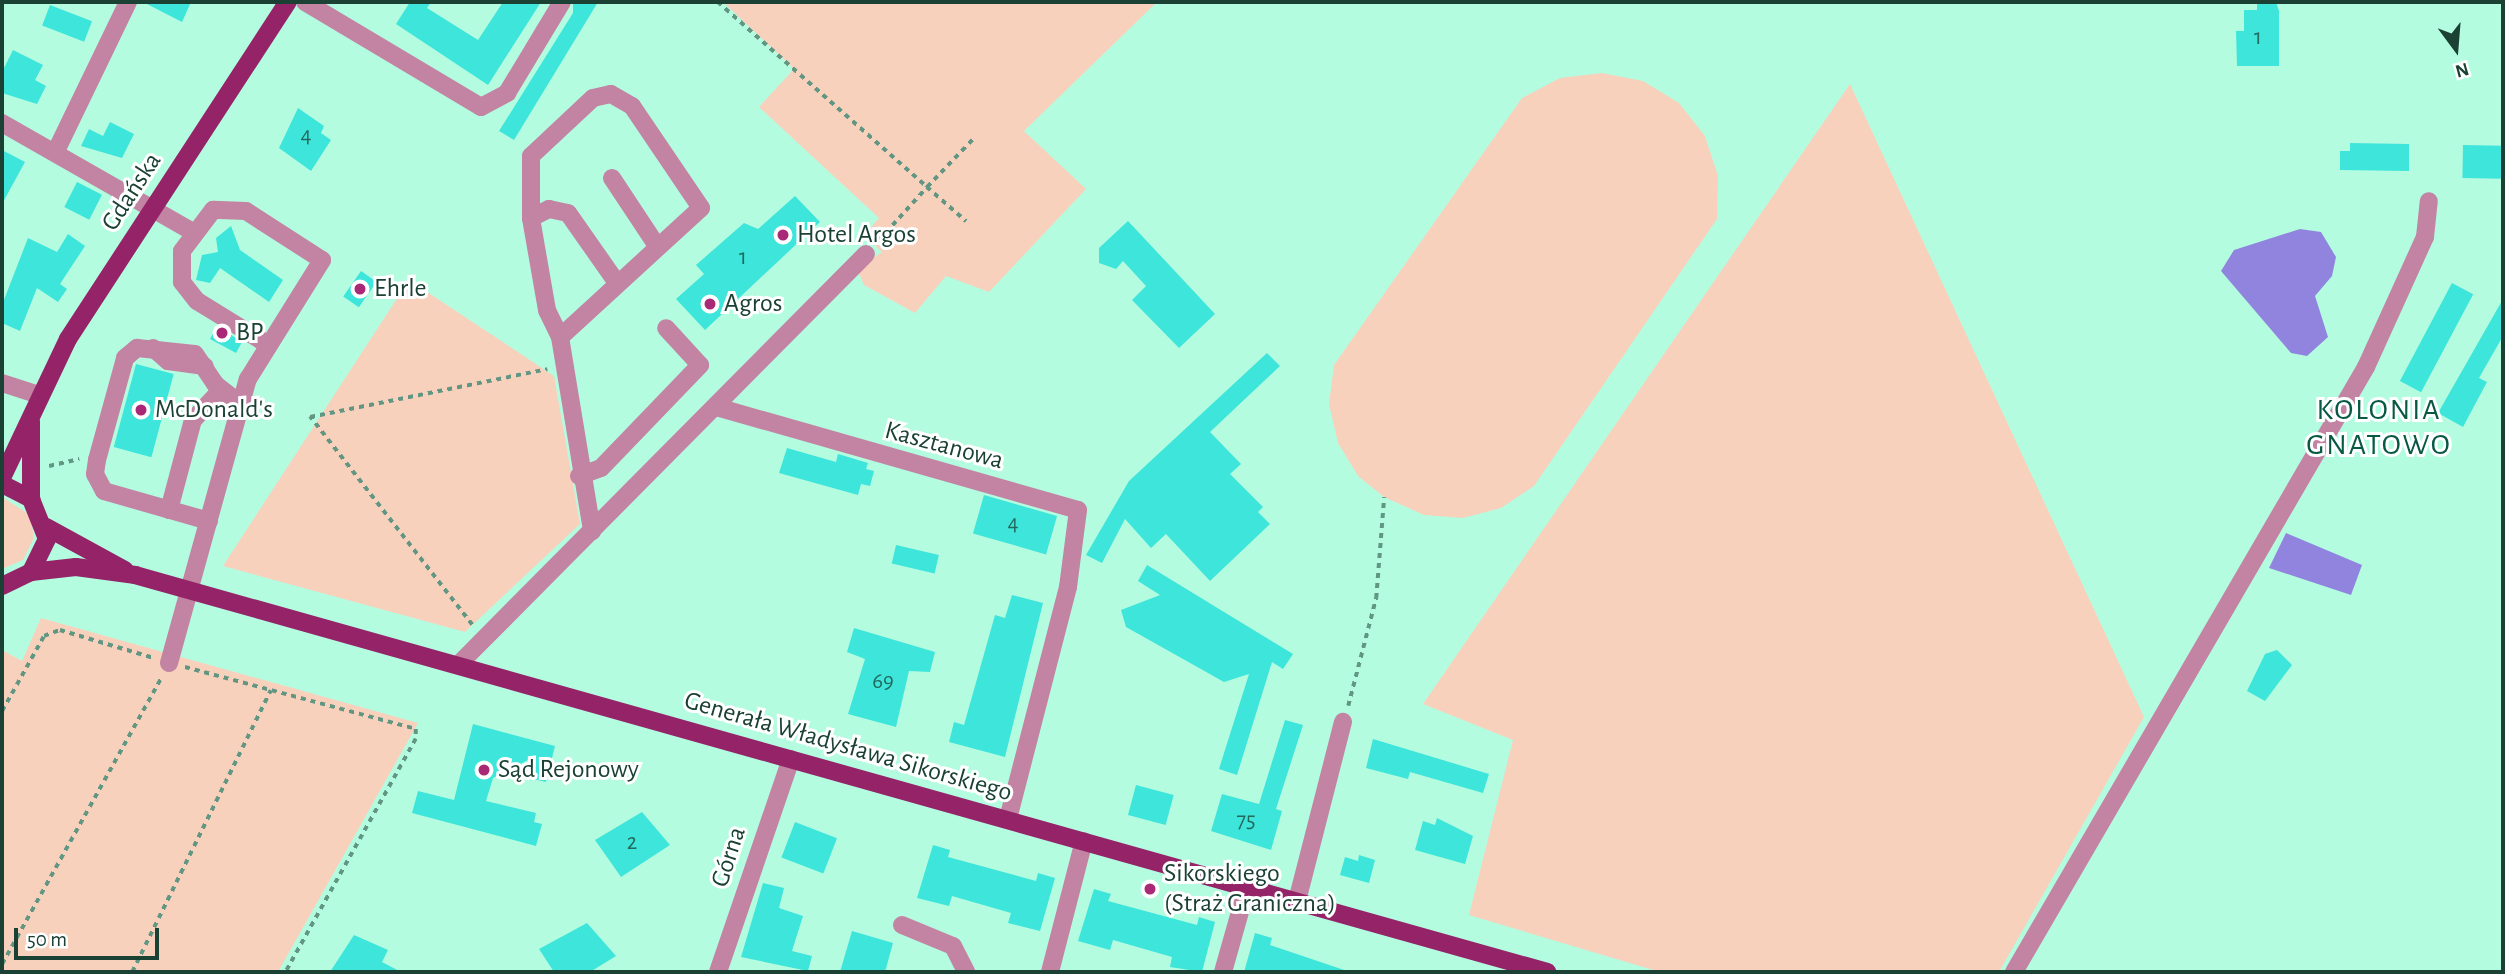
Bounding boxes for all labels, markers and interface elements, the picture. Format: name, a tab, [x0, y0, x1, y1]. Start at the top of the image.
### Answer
north arrow	[2421, 14, 2491, 84]
house number: 1	[2254, 24, 2262, 52]
text: N	[2453, 59, 2471, 81]
house number: 4	[300, 122, 312, 150]
street label: Gdańska	[95, 147, 169, 237]
place label: Hotel Argos	[797, 219, 916, 251]
marker: Hotel Argos	[775, 227, 791, 243]
house number: 1	[739, 244, 747, 272]
place label: Ehrle	[374, 273, 427, 305]
marker: Ehrle	[352, 281, 368, 297]
place label: Agros	[724, 288, 782, 320]
marker: Agros	[702, 296, 718, 312]
place label: BP	[236, 317, 263, 349]
marker: BP	[214, 325, 230, 341]
district label: KOLONIA GNATOWO	[2307, 392, 2451, 462]
place label: McDonald's	[155, 394, 273, 426]
marker: McDonald's	[133, 402, 149, 418]
street label: Kasztanowa	[881, 415, 1007, 477]
house number: 4	[1007, 510, 1019, 538]
house number: 69	[872, 668, 894, 696]
street label: Generała Władysława Sikorskiego	[681, 685, 1015, 809]
place label: Sąd Rejonowy	[498, 754, 639, 786]
marker: Sąd Rejonowy	[476, 762, 492, 778]
house number: 75	[1236, 807, 1256, 835]
street label: Górna	[705, 823, 753, 891]
house number: 2	[627, 829, 637, 857]
place label: Sikorskiego (Straż Graniczna)	[1164, 858, 1336, 920]
marker: Sikorskiego (Straż Graniczna)	[1142, 881, 1158, 897]
scale bar	[18, 914, 163, 958]
text: 50 m	[27, 929, 67, 950]

